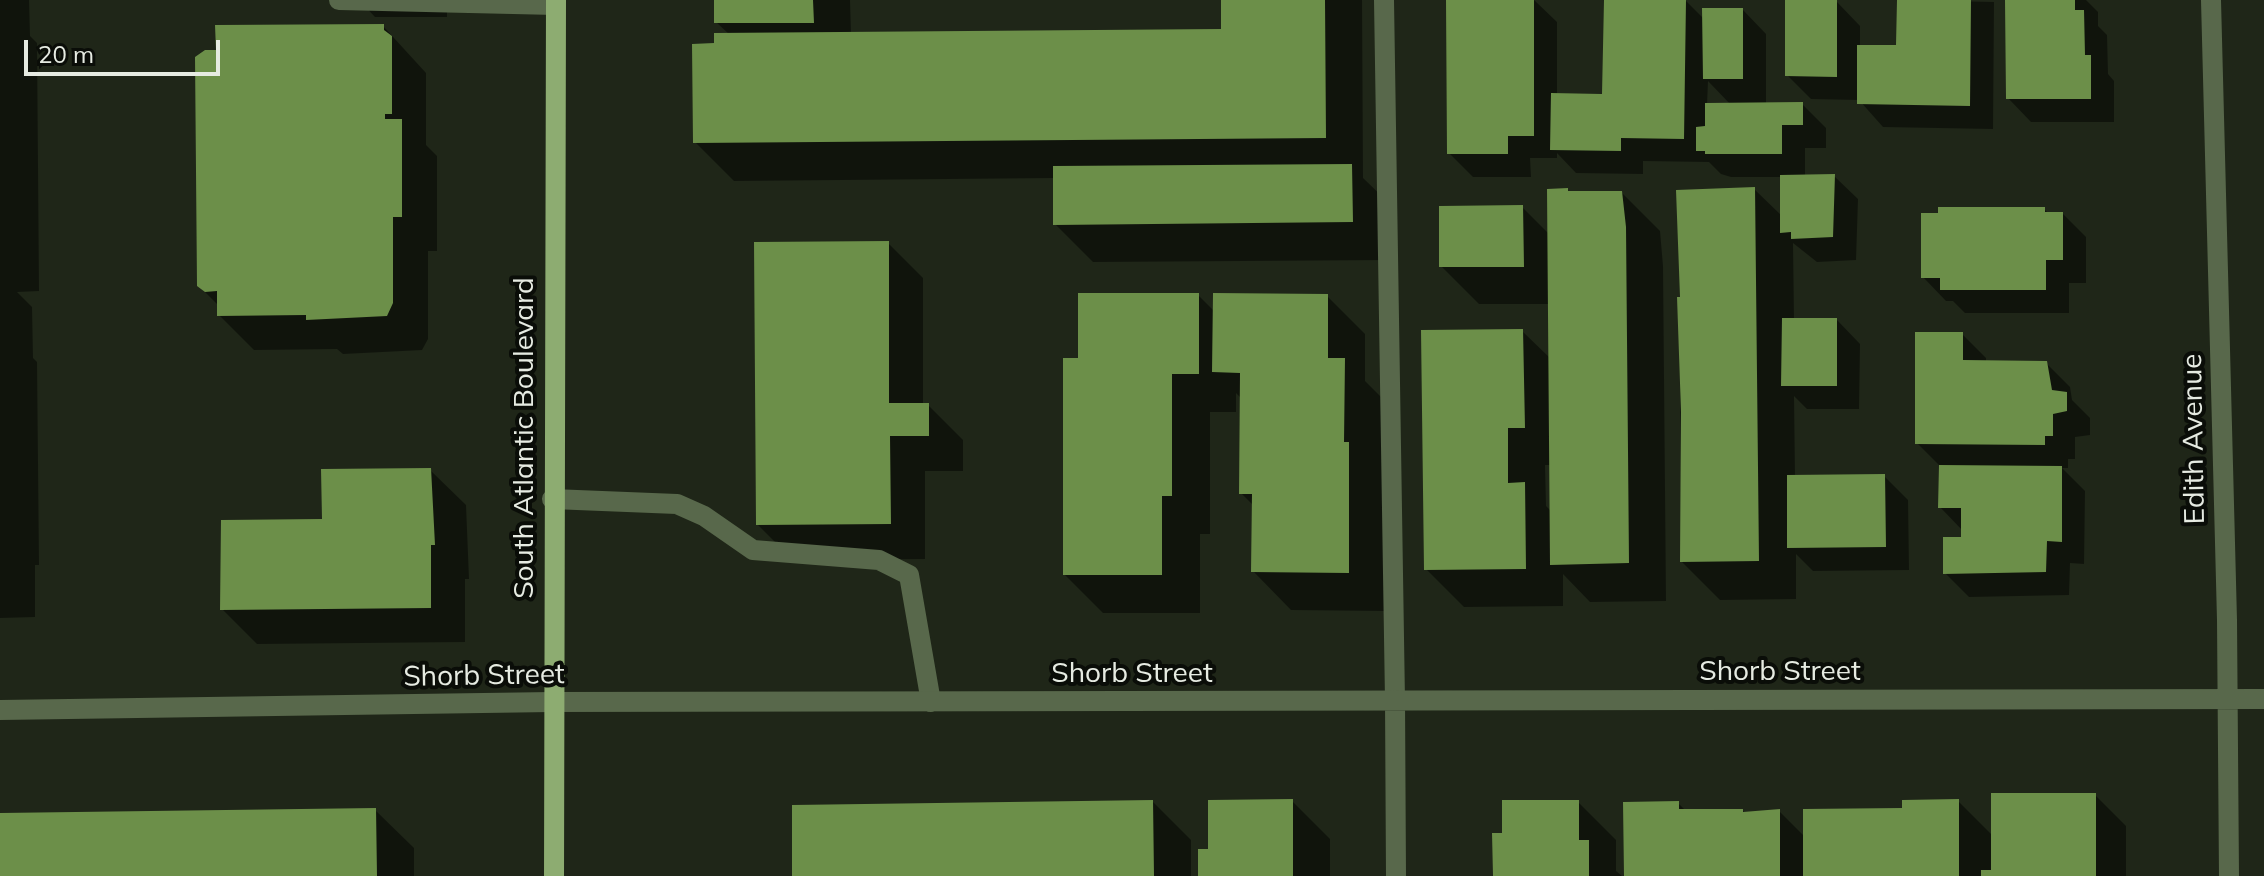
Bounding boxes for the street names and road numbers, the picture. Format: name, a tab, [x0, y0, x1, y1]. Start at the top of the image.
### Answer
street label: South Atlantic Boulevard	[508, 277, 542, 599]
street label: Edith Avenue	[2176, 353, 2212, 525]
street label: Shorb Street	[1699, 655, 1861, 689]
street label: Shorb Street	[1051, 657, 1213, 691]
street label: Shorb Street	[403, 658, 565, 694]

